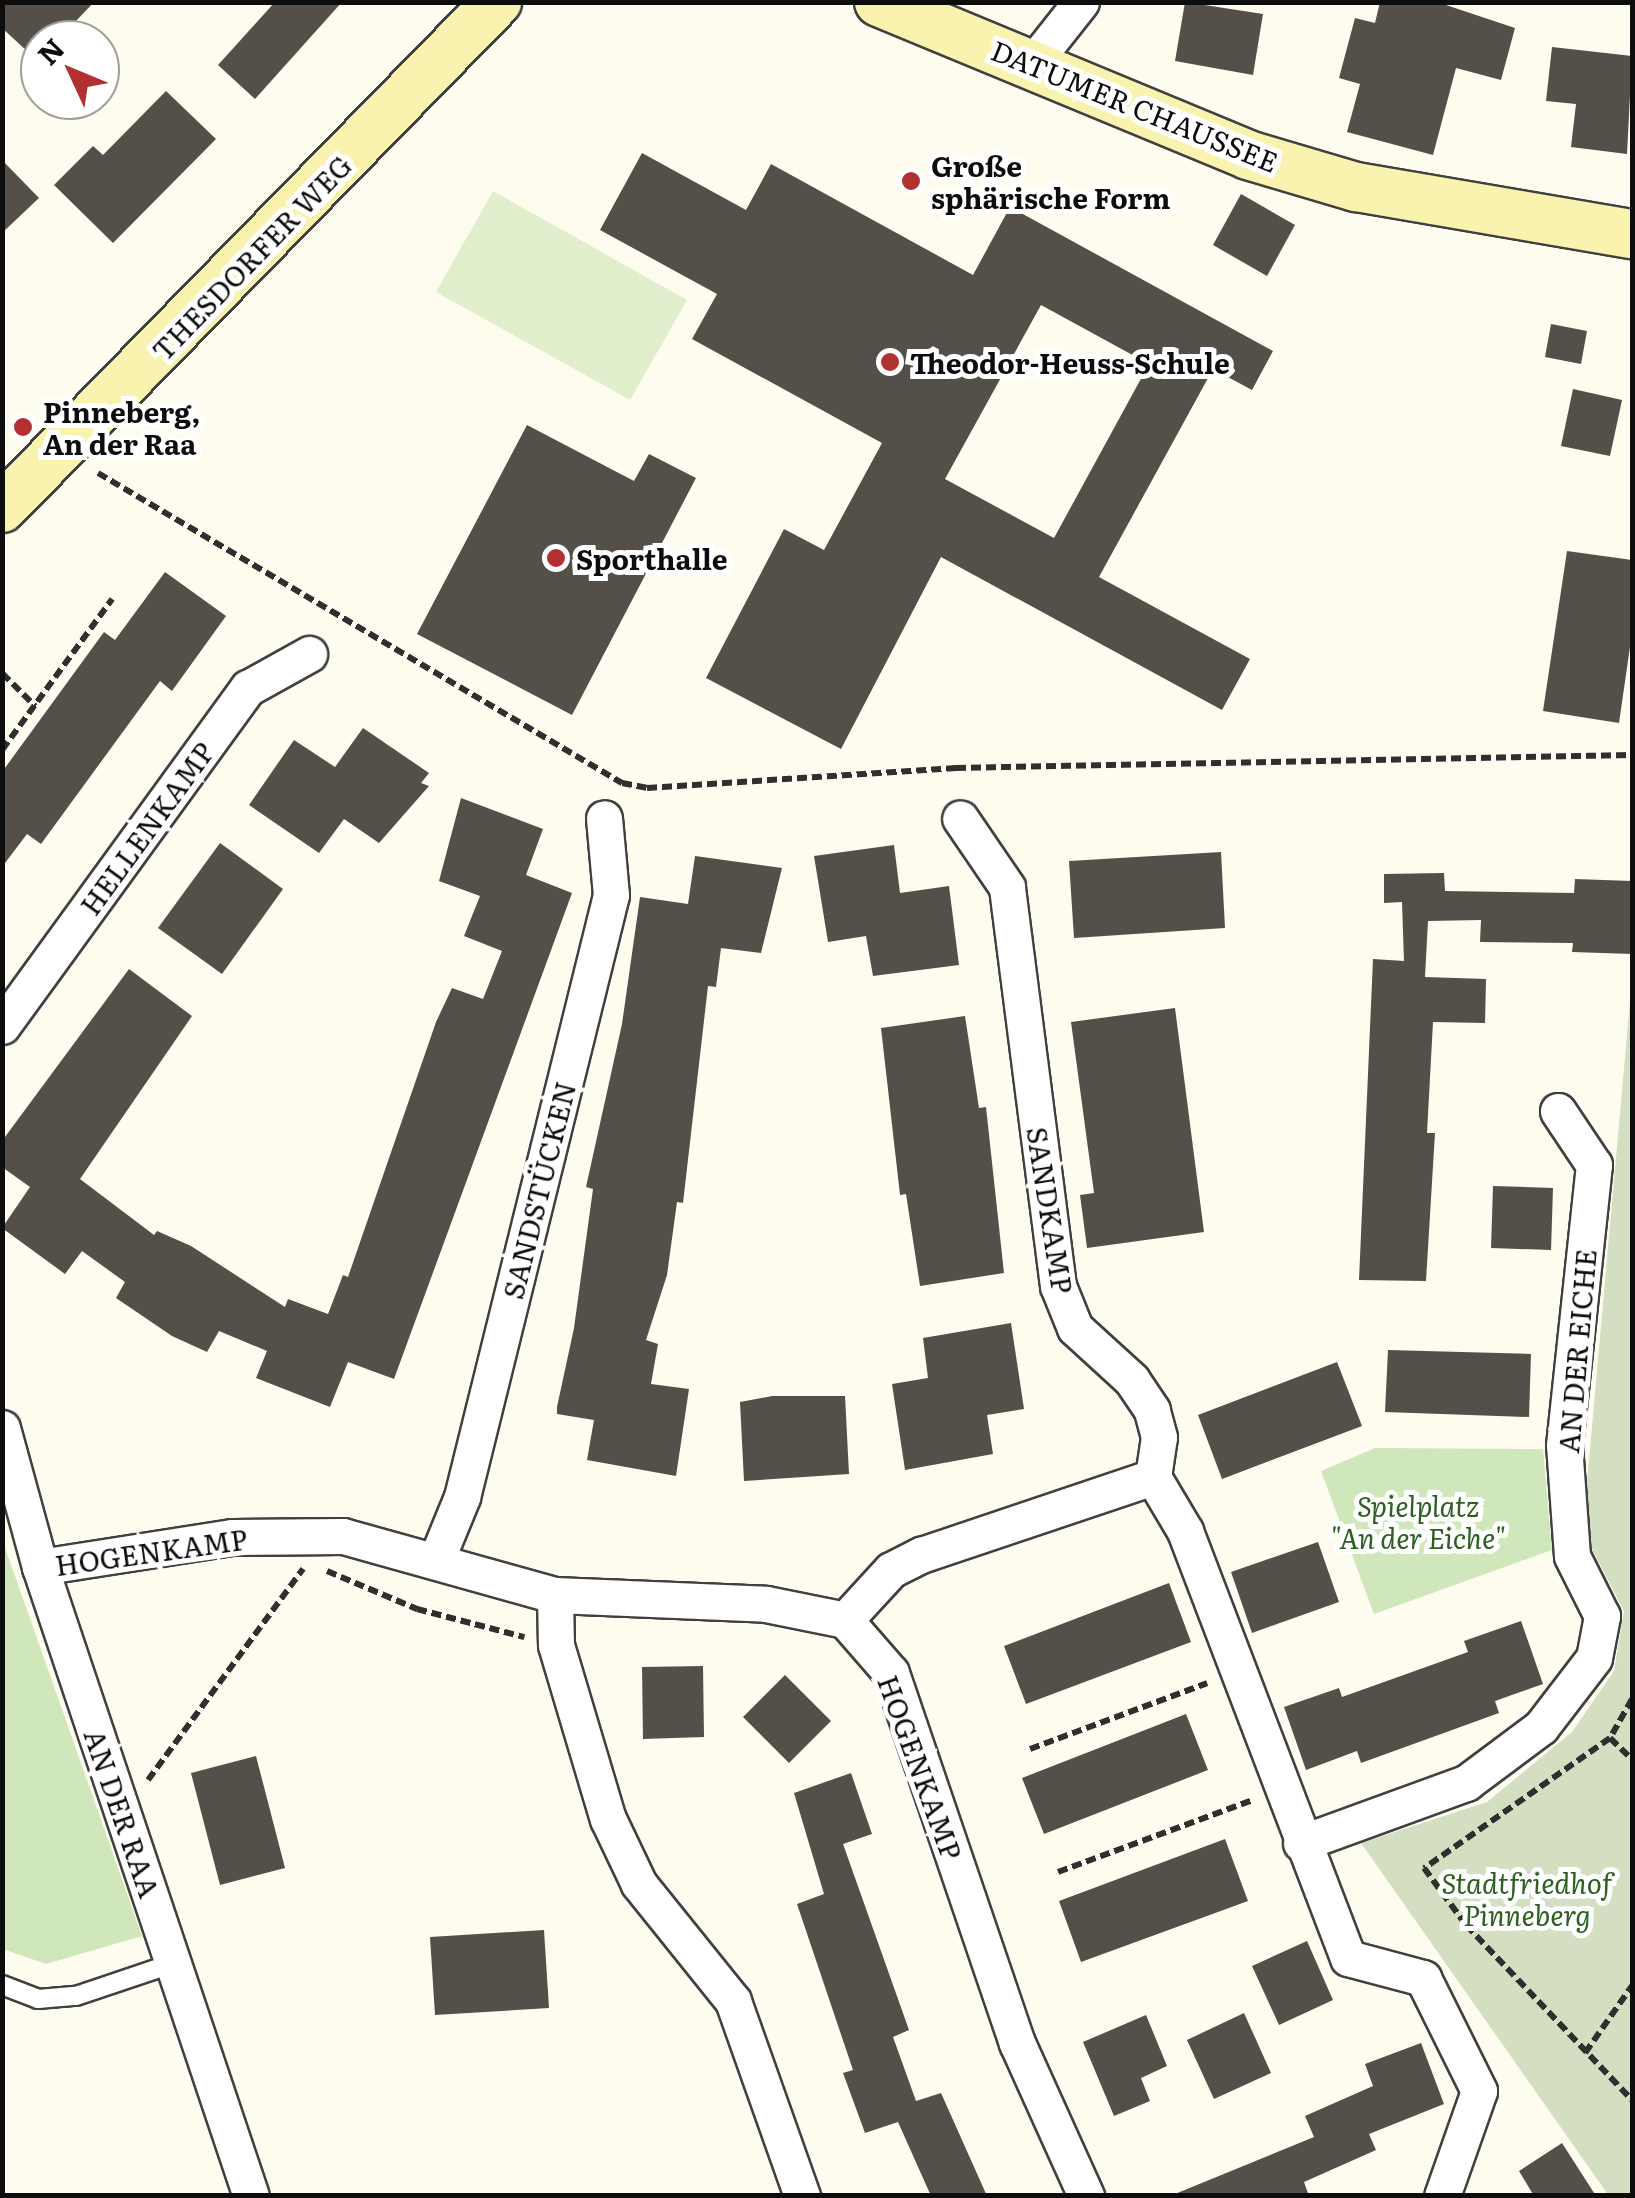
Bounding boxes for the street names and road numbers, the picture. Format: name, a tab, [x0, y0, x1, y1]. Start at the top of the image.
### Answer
street label: DATUMER CHAUSSEE	[987, 32, 1283, 178]
street label: THESDORFER WEG	[144, 147, 358, 367]
street label: HELLENKAMP	[72, 735, 220, 921]
street label: SANDSTÜCKEN	[495, 1078, 581, 1302]
street label: SANDKAMP	[1021, 1124, 1081, 1296]
street label: AN DER EICHE	[1550, 1247, 1602, 1455]
street label: HOGENKAMP	[53, 1521, 249, 1581]
street label: HOGENKAMP	[872, 1670, 970, 1864]
street label: AN DER RAA	[78, 1724, 168, 1902]

